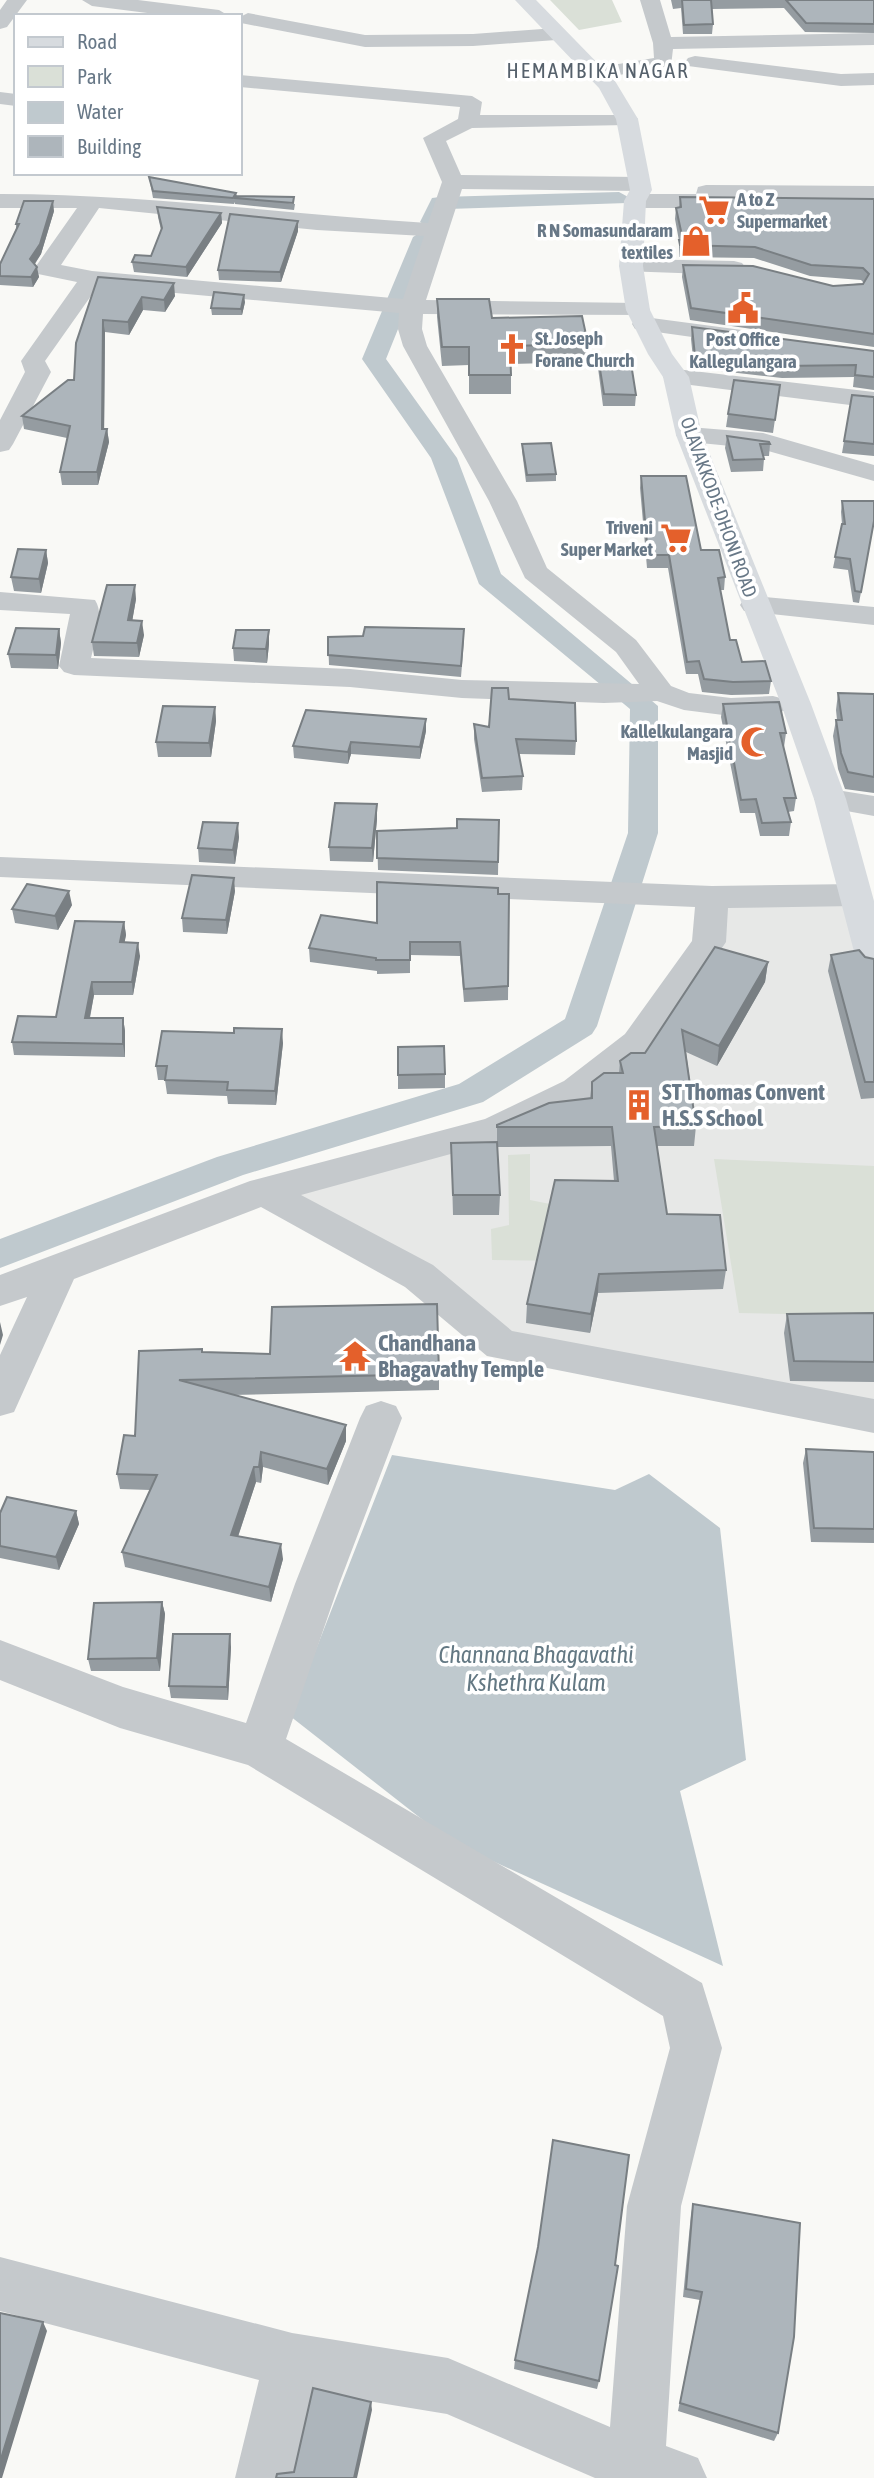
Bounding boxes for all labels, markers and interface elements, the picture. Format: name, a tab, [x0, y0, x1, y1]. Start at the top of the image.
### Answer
legend	[14, 14, 242, 175]
text: Road	[77, 29, 117, 53]
district label: HEMAMBIKA NAGAR	[507, 58, 689, 82]
text: Park	[77, 64, 112, 88]
text: Water	[77, 99, 124, 123]
text: Building	[77, 134, 141, 158]
place label: A to Z Supermarket	[736, 188, 828, 232]
supermarket icon: A to Z Supermarket	[697, 193, 731, 227]
place label: R N Somasundaram textiles	[537, 219, 673, 263]
shop icon: R N Somasundaram textiles	[679, 224, 713, 258]
public building icon: Post Office Kallegulangara	[726, 291, 760, 325]
place label: St. Joseph Forane Church	[535, 327, 635, 371]
place label: Post Office Kallegulangara	[689, 328, 797, 372]
church icon: St. Joseph Forane Church	[495, 332, 529, 366]
street label: OLAVAKKODE-DHONI ROAD	[676, 414, 762, 600]
place label: Triveni Super Market	[561, 516, 654, 560]
supermarket icon: Triveni Super Market	[659, 521, 693, 555]
place label: Kallelkulangara Masjid	[620, 720, 733, 764]
mosque icon: Kallelkulangara Masjid	[739, 725, 773, 759]
place label: ST Thomas Convent H.S.S School	[662, 1079, 825, 1131]
building icon: ST Thomas Convent H.S.S School	[622, 1088, 656, 1122]
place label: Chandhana Bhagavathy Temple	[378, 1330, 544, 1382]
temple icon: Chandhana Bhagavathy Temple	[338, 1339, 372, 1373]
water label: Channana Bhagavathi Kshethra Kulam	[438, 1641, 634, 1696]

